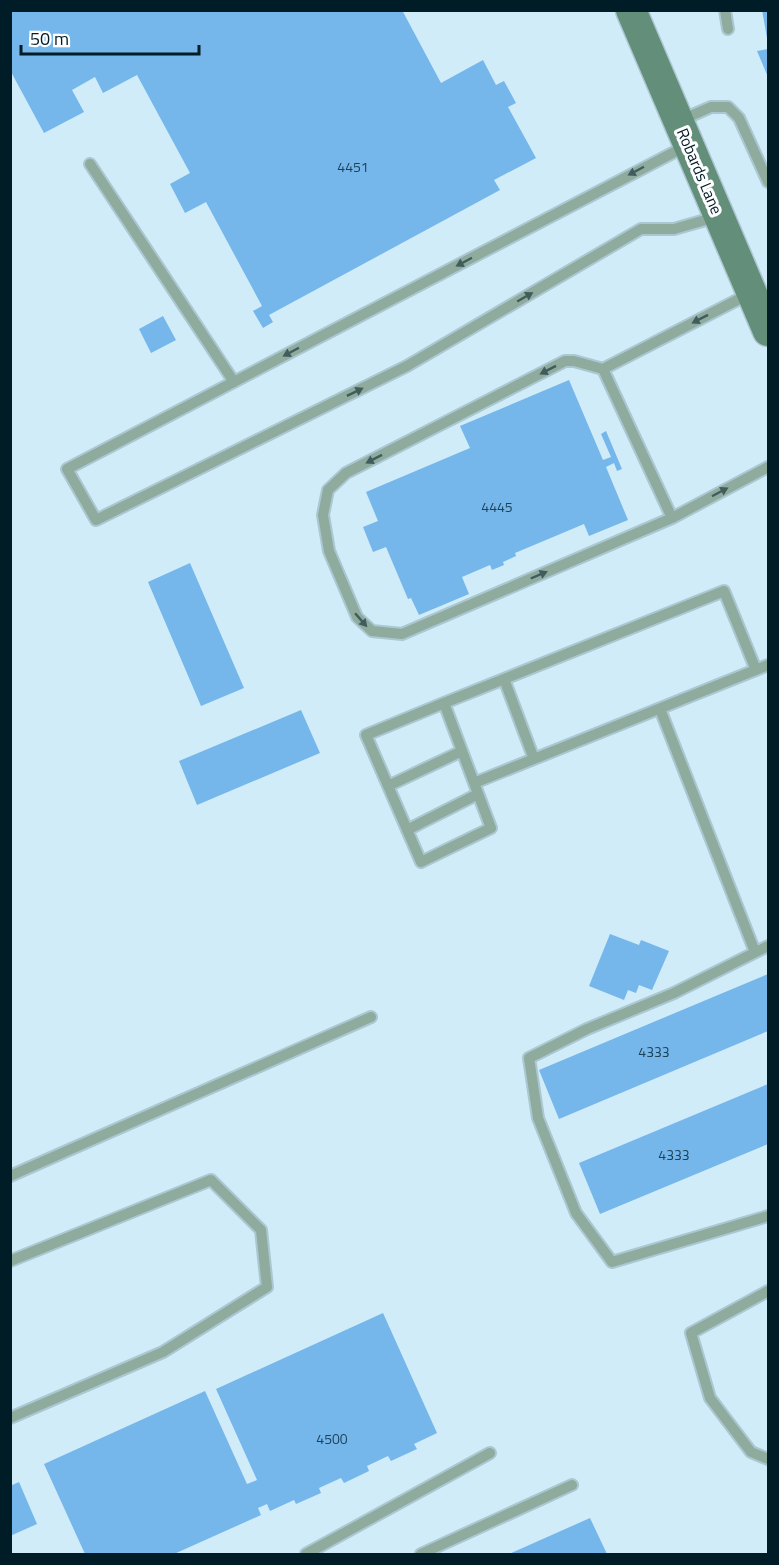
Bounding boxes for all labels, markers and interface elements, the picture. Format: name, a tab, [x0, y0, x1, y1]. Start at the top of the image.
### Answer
scale bar	[21, 18, 200, 56]
text: 50 m	[30, 25, 69, 52]
street label: Robards Lane	[671, 124, 729, 218]
house number: 4451	[337, 156, 369, 177]
one-way arrow	[628, 167, 645, 176]
one-way arrow	[455, 257, 472, 267]
one-way arrow	[517, 292, 534, 302]
one-way arrow	[691, 314, 709, 324]
one-way arrow	[282, 347, 299, 357]
one-way arrow	[539, 365, 556, 375]
one-way arrow	[346, 387, 363, 396]
one-way arrow	[366, 454, 383, 463]
one-way arrow	[712, 488, 729, 497]
house number: 4445	[481, 496, 513, 517]
one-way arrow	[530, 570, 548, 580]
one-way arrow	[354, 612, 367, 627]
house number: 4333	[638, 1041, 670, 1062]
house number: 4333	[658, 1144, 690, 1165]
house number: 4500	[316, 1428, 348, 1449]

